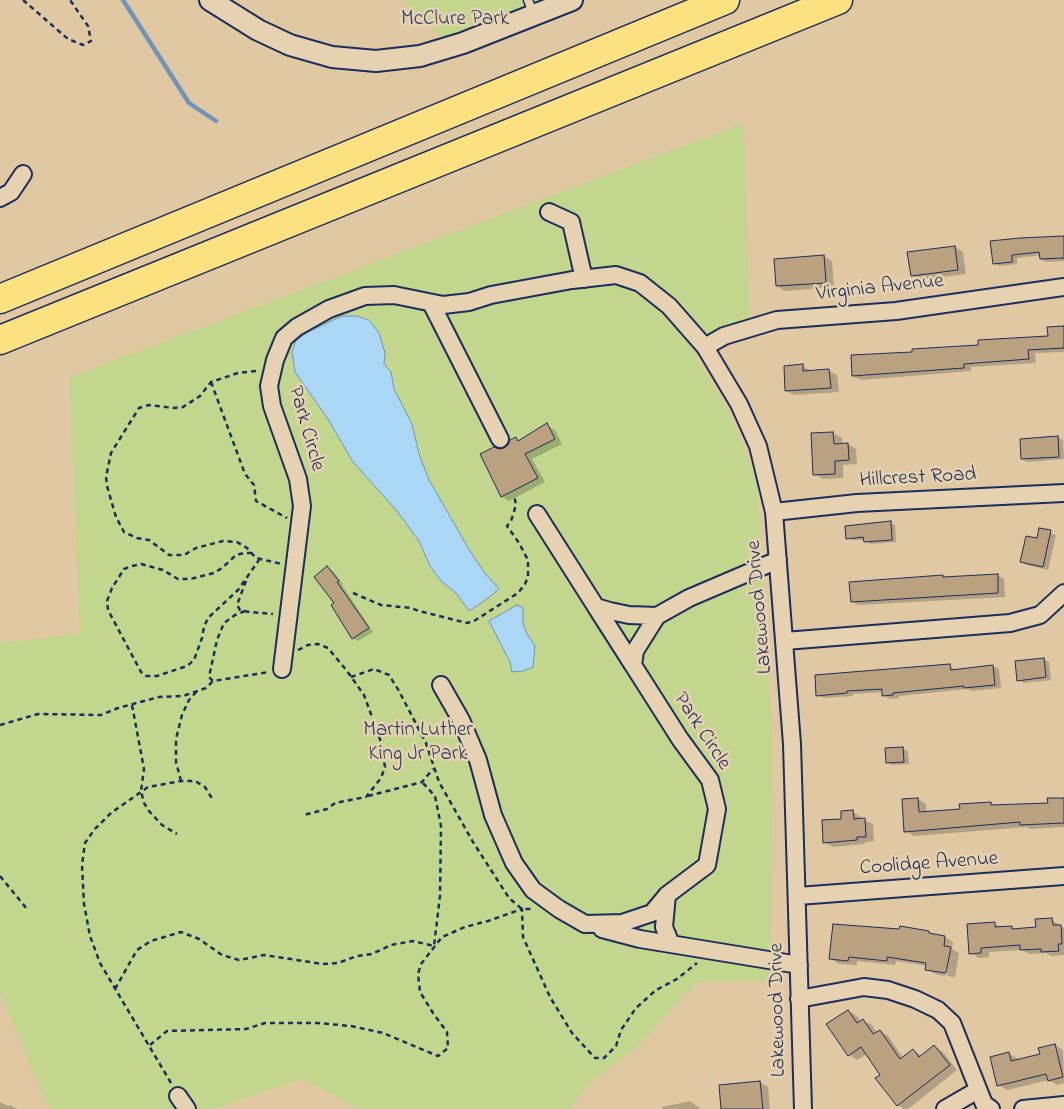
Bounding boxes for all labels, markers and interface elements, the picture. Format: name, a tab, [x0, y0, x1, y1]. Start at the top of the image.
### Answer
park label: McClure Park	[401, 8, 509, 34]
street label: Virginia Avenue	[815, 270, 945, 308]
street label: Park Circle	[281, 384, 329, 474]
street label: Hillcrest Road	[859, 463, 977, 495]
street label: Lakewood Drive	[743, 539, 779, 675]
street label: Park Circle	[667, 689, 735, 775]
park label: Martin Luther King Jr Park	[363, 719, 473, 769]
street label: Coolidge Avenue	[859, 848, 999, 882]
street label: Lakewood Drive	[765, 943, 793, 1077]

